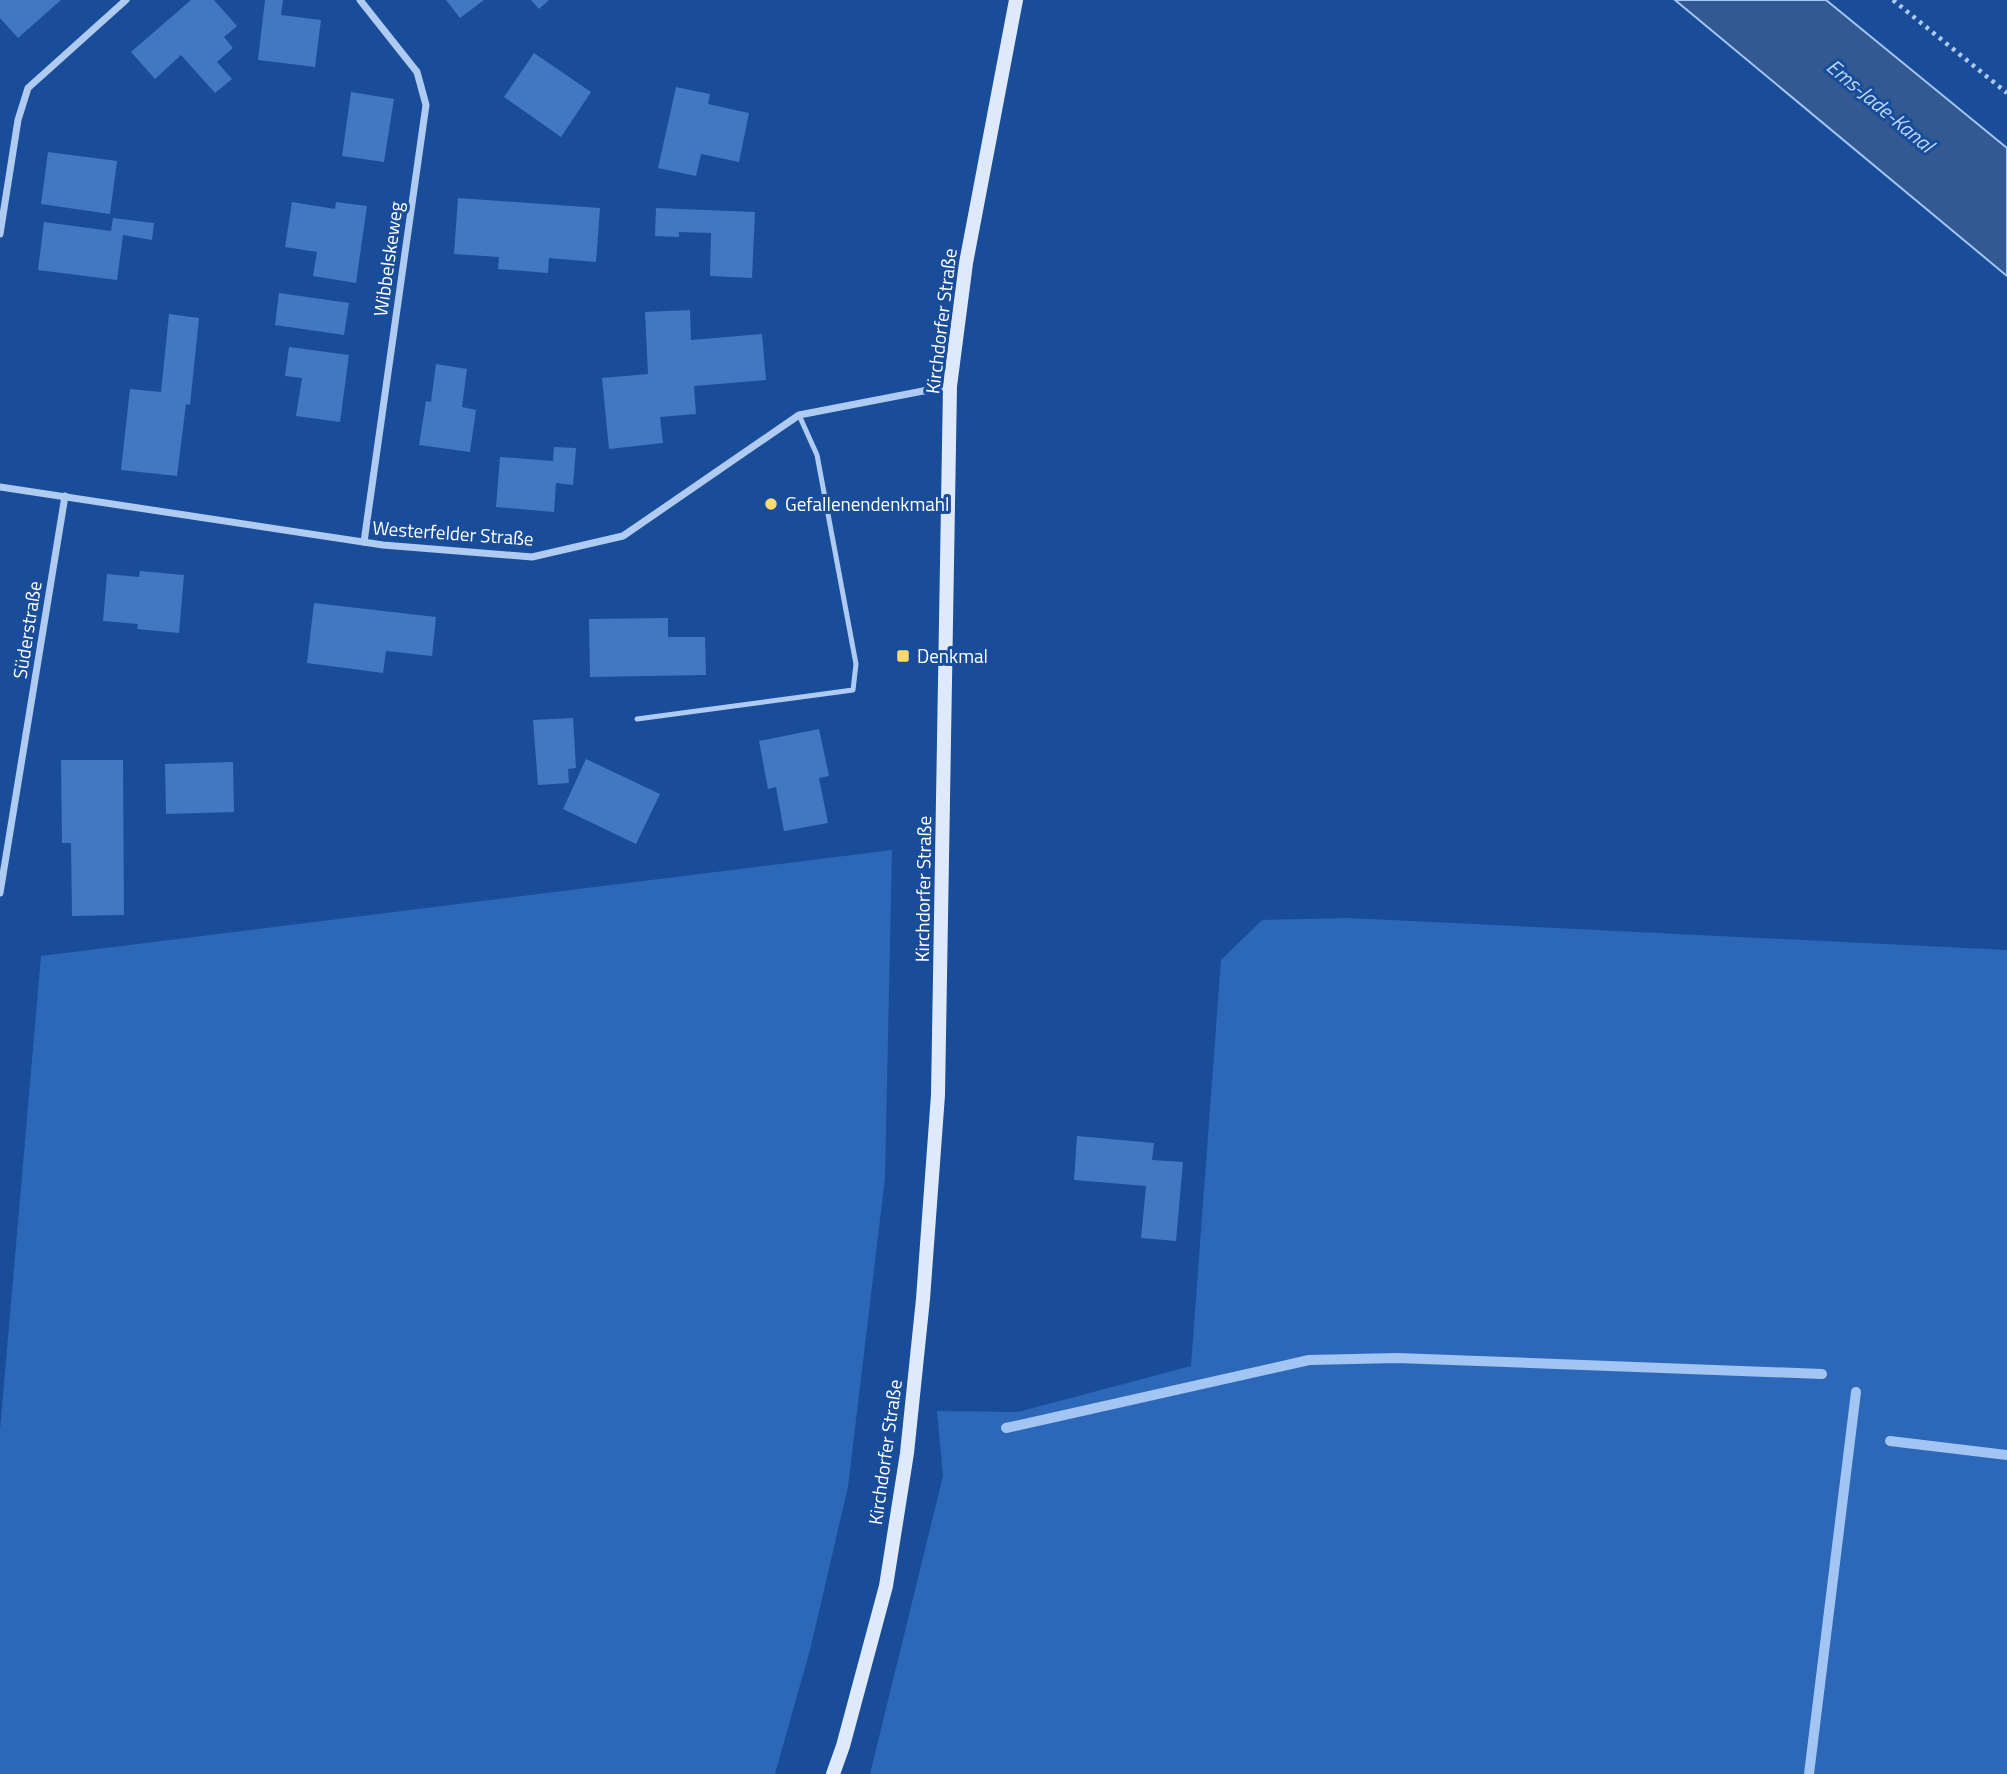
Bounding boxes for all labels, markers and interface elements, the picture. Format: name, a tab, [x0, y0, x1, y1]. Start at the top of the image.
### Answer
water label: Ems-Jade-Kanal	[1820, 51, 1943, 161]
street label: Wibbelskeweg	[365, 199, 410, 318]
street label: Kirchdorfer Straße	[917, 247, 964, 395]
place label: Gefallenendenkmahl	[785, 489, 949, 518]
marker: Gefallenendenkmahl	[763, 496, 779, 512]
street label: Westerfelder Straße	[371, 512, 535, 553]
street label: Süderstraße	[4, 579, 49, 681]
place label: Denkmal	[917, 641, 988, 670]
marker: Denkmal	[895, 648, 911, 664]
street label: Kirchdorfer Straße	[907, 816, 938, 962]
street label: Kirchdorfer Straße	[860, 1377, 909, 1526]

